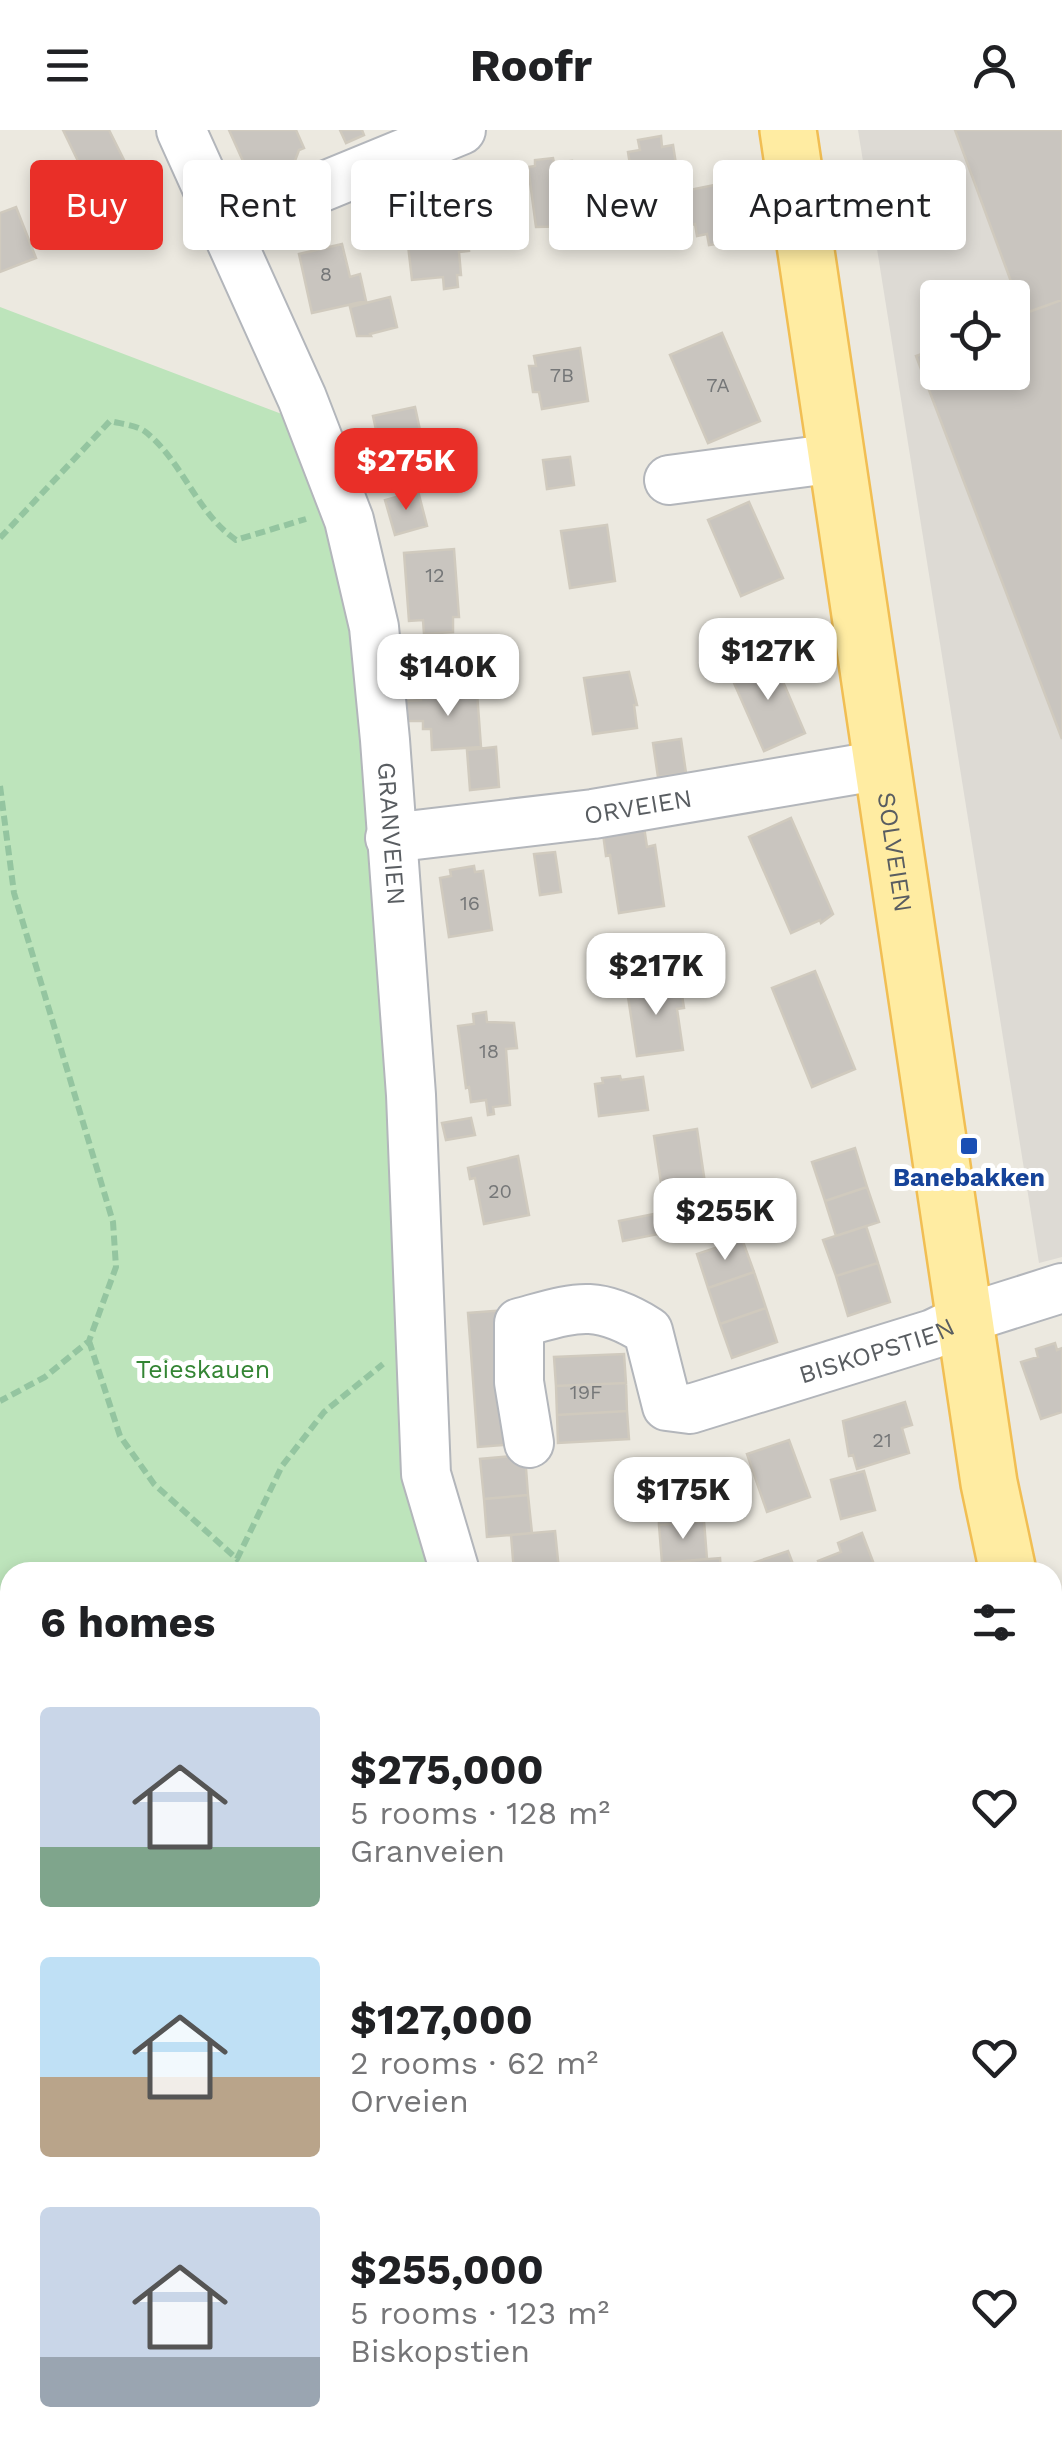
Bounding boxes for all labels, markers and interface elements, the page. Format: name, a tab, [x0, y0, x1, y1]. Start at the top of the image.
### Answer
icon: menu	[40, 38, 95, 93]
icon: person	[967, 38, 1022, 93]
text: Roofr	[470, 39, 592, 92]
chip: Buy	[30, 160, 163, 250]
chip: Rent	[183, 160, 331, 250]
chip: Filters	[351, 160, 529, 250]
chip: New	[549, 160, 693, 250]
chip: Apartment	[713, 160, 966, 250]
house number: 8	[320, 262, 332, 286]
map controls	[920, 280, 1030, 390]
button: locate	[920, 280, 1030, 390]
house number: 7B	[550, 363, 574, 387]
house number: 7A	[706, 373, 730, 397]
pin: $275K	[336, 428, 476, 513]
text: $275K	[357, 441, 455, 479]
house number: 12	[425, 563, 445, 587]
pin: $127K	[698, 618, 838, 703]
text: $127K	[721, 631, 815, 669]
pin: $140K	[378, 634, 518, 719]
text: $140K	[399, 647, 497, 685]
street label: GRANVEIEN	[372, 761, 412, 906]
street label: ORVEIEN	[582, 783, 694, 830]
street label: SOLVEIEN	[872, 790, 919, 914]
house number: 16	[460, 891, 480, 915]
pin: $217K	[586, 933, 726, 1018]
text: $217K	[608, 946, 704, 984]
house number: 18	[479, 1039, 499, 1063]
marker: Banebakken	[958, 1135, 980, 1157]
place label: Banebakken	[893, 1163, 1045, 1192]
pin: $255K	[655, 1178, 795, 1263]
house number: 20	[488, 1179, 512, 1203]
text: $255K	[675, 1191, 775, 1229]
street label: BISKOPSTIEN	[795, 1311, 959, 1389]
park label: Teieskauen	[136, 1355, 270, 1384]
house number: 19F	[570, 1380, 602, 1404]
house number: 21	[872, 1428, 892, 1452]
pin: $175K	[613, 1457, 753, 1542]
text: $175K	[636, 1470, 730, 1508]
icon: filters	[967, 1595, 1022, 1650]
text: 6 homes	[40, 1598, 215, 1647]
text: $275,000	[350, 1745, 544, 1794]
icon: home	[120, 1747, 240, 1867]
icon: heart	[967, 1780, 1022, 1835]
text: 5 rooms · 128 m²	[350, 1794, 610, 1832]
text: Granveien	[350, 1832, 505, 1870]
text: $127,000	[350, 1995, 533, 2044]
icon: home	[120, 1997, 240, 2117]
icon: heart	[967, 2030, 1022, 2085]
text: 2 rooms · 62 m²	[350, 2044, 598, 2082]
text: Orveien	[350, 2082, 469, 2120]
text: $255,000	[350, 2245, 544, 2294]
icon: home	[120, 2247, 240, 2367]
icon: heart	[967, 2280, 1022, 2335]
text: 5 rooms · 123 m²	[350, 2294, 609, 2332]
text: Biskopstien	[350, 2332, 530, 2370]

